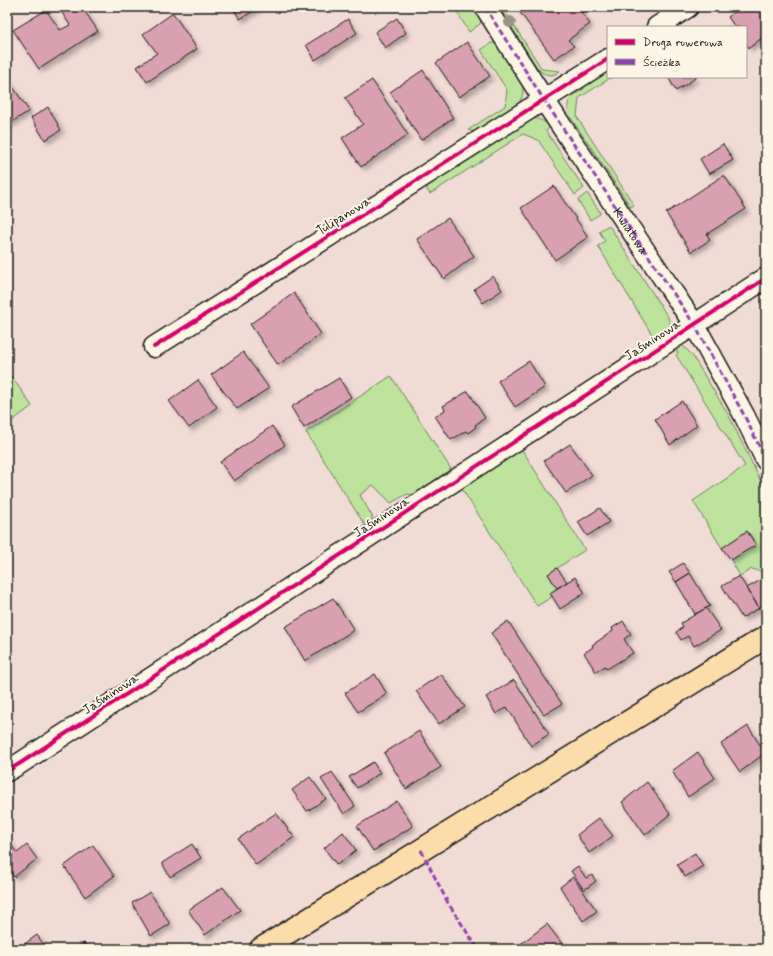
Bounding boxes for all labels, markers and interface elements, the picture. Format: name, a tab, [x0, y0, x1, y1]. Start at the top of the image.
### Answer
legend	[607, 26, 747, 78]
text: Droga rowerowa	[643, 35, 723, 51]
text: Ścieżka	[643, 55, 681, 71]
street label: Tulipanowa	[313, 193, 374, 240]
street label: Kwiatowa	[608, 205, 652, 258]
street label: Jaśminowa	[622, 316, 684, 365]
street label: Jaśminowa	[351, 493, 413, 542]
street label: Jaśminowa	[80, 670, 142, 719]

